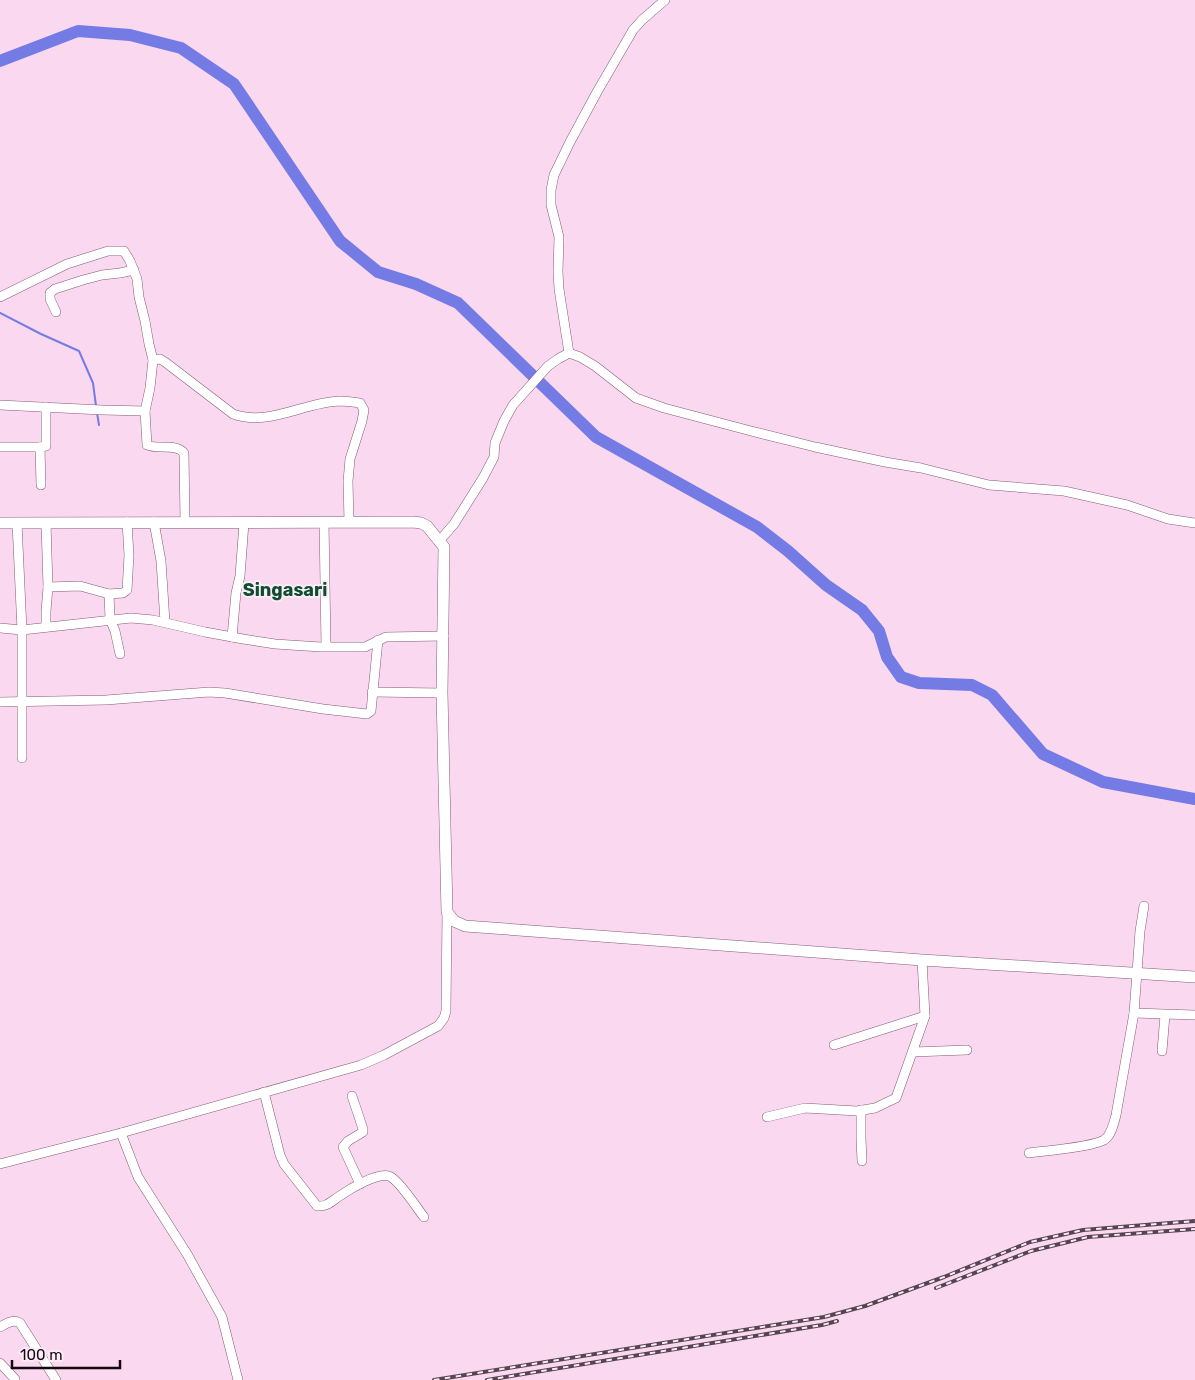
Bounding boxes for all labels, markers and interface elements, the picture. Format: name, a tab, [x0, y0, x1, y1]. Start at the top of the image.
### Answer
district label: Singasari	[243, 579, 327, 601]
scale bar	[12, 1338, 120, 1370]
text: 100 m	[20, 1346, 62, 1364]

